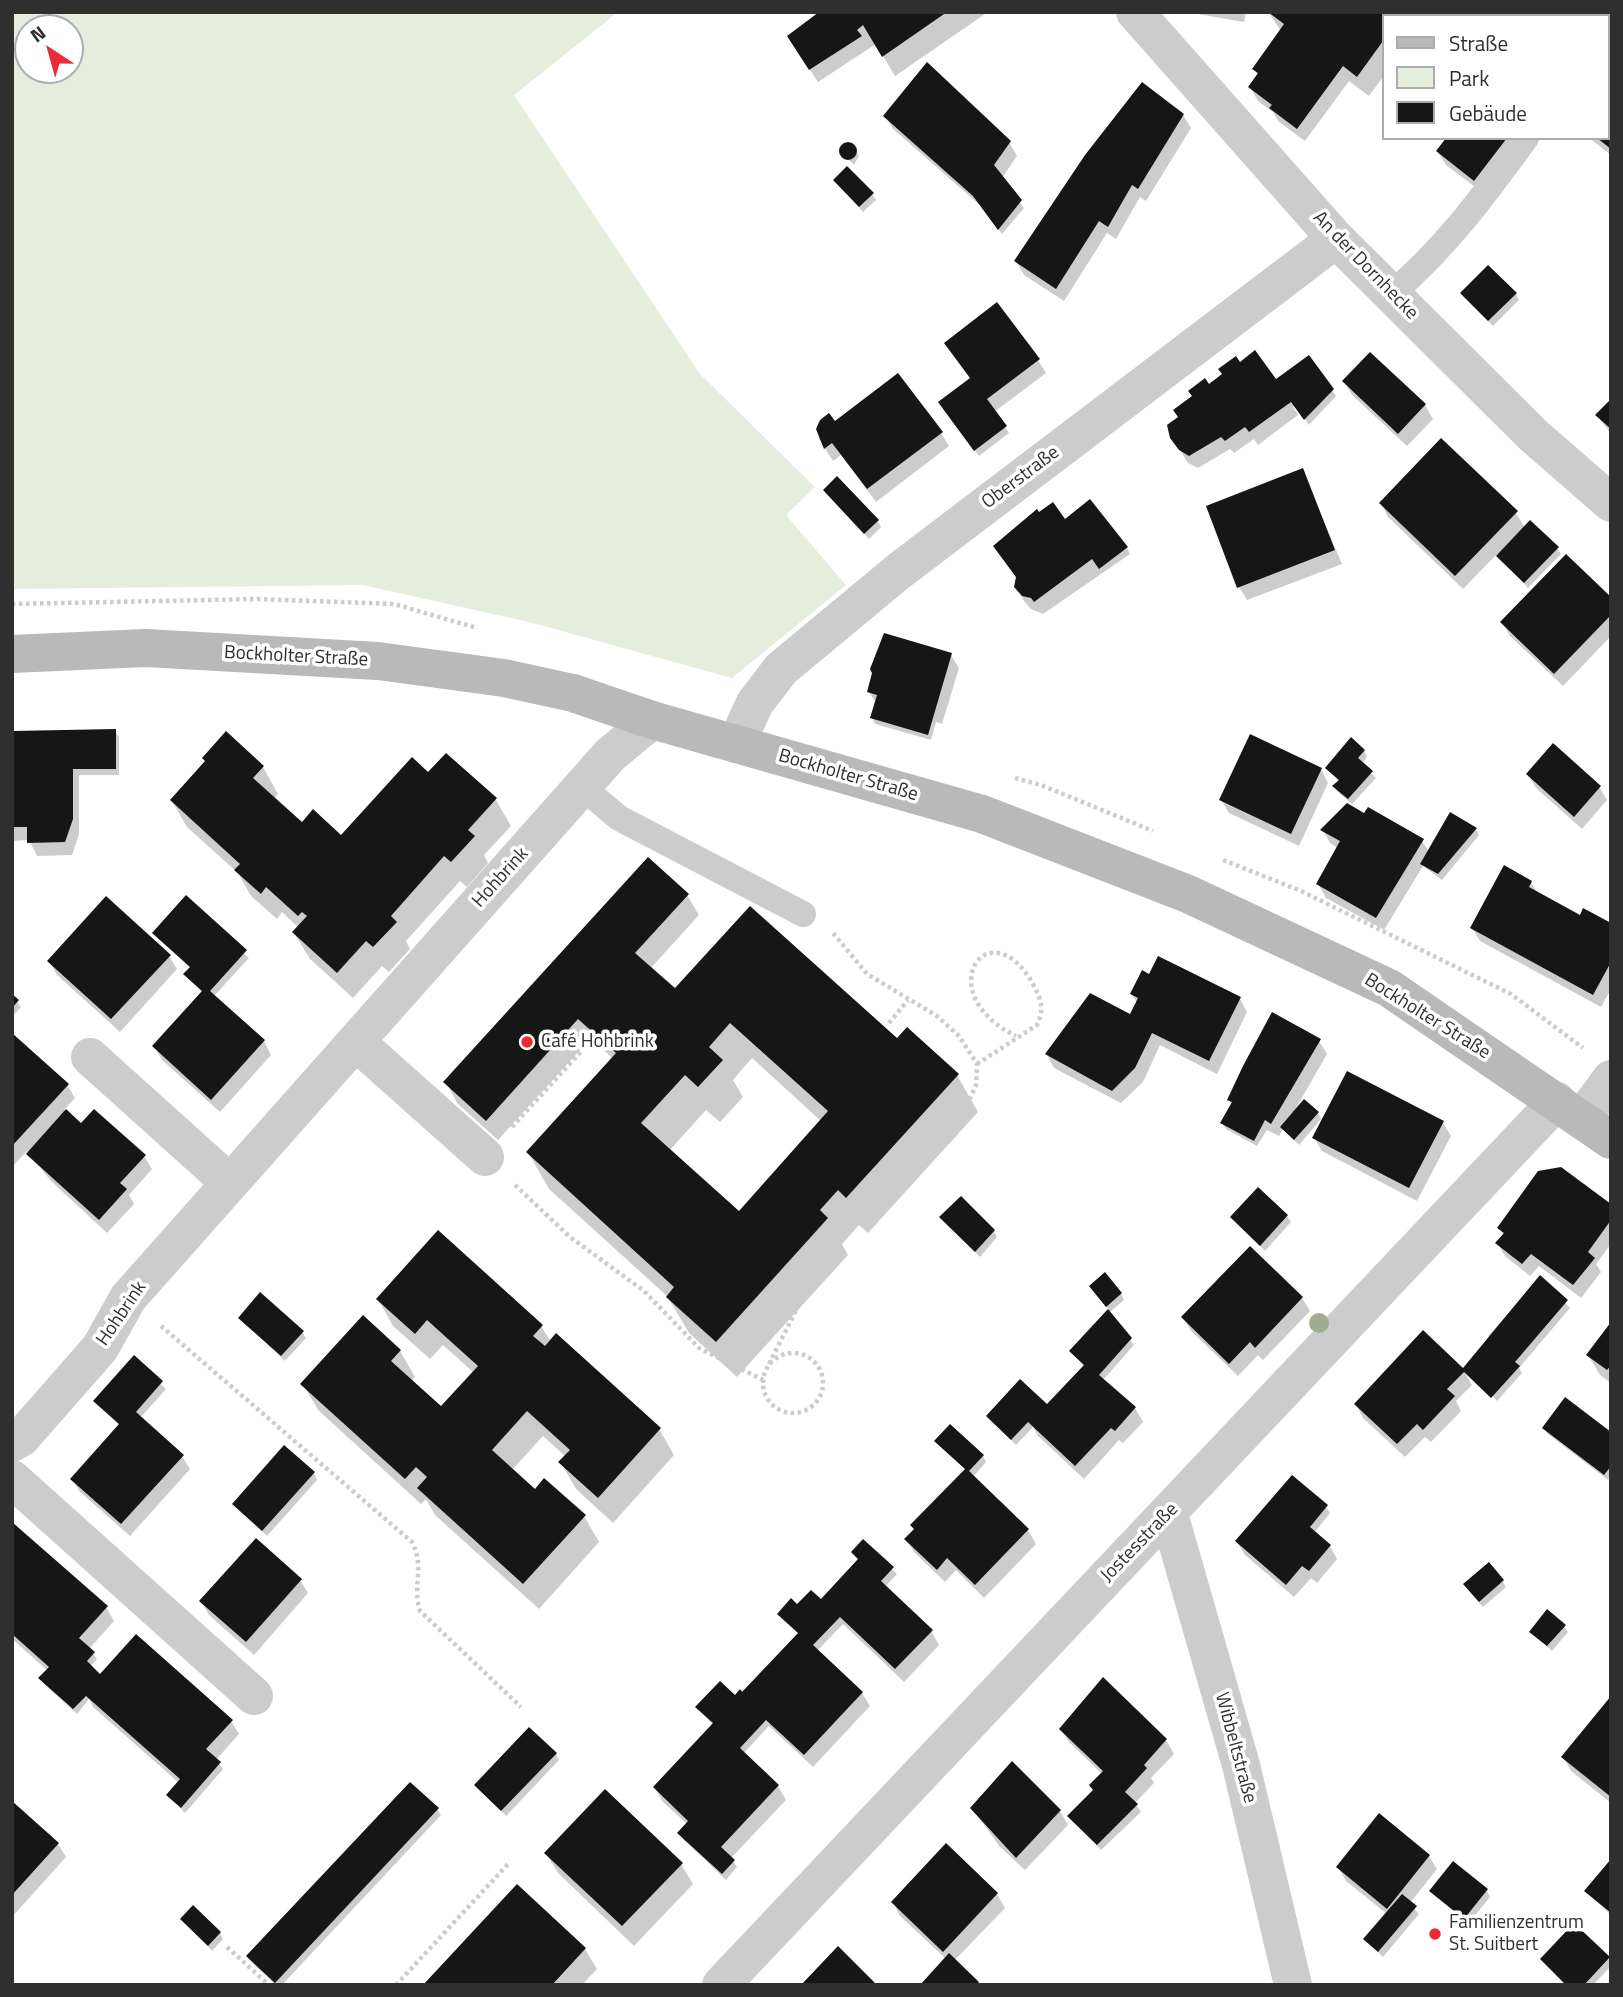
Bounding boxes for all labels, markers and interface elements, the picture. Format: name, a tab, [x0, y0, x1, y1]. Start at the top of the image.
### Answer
north arrow	[14, 14, 84, 84]
legend	[1382, 14, 1609, 140]
text: N	[24, 18, 51, 49]
text: Straße	[1449, 27, 1508, 59]
text: Park	[1449, 62, 1489, 94]
text: Gebäude	[1449, 97, 1527, 129]
street label: An der Dornhecke	[1308, 207, 1422, 325]
street label: Oberstraße	[978, 442, 1064, 514]
street label: Bockholter Straße	[223, 642, 369, 672]
street label: Bockholter Straße	[776, 745, 920, 807]
street label: Hohbrink	[468, 843, 534, 913]
street label: Bockholter Straße	[1360, 969, 1494, 1065]
place label: Café Hohbrink	[541, 1031, 654, 1053]
marker: Café Hohbrink	[519, 1034, 535, 1050]
street label: Hohbrink	[92, 1277, 152, 1351]
street label: Jostesstraße	[1097, 1499, 1183, 1587]
street label: Wibbeltstraße	[1209, 1690, 1261, 1806]
place label: Familienzentrum St. Suitbert	[1449, 1912, 1584, 1956]
marker: Familienzentrum St. Suitbert	[1427, 1926, 1443, 1942]

